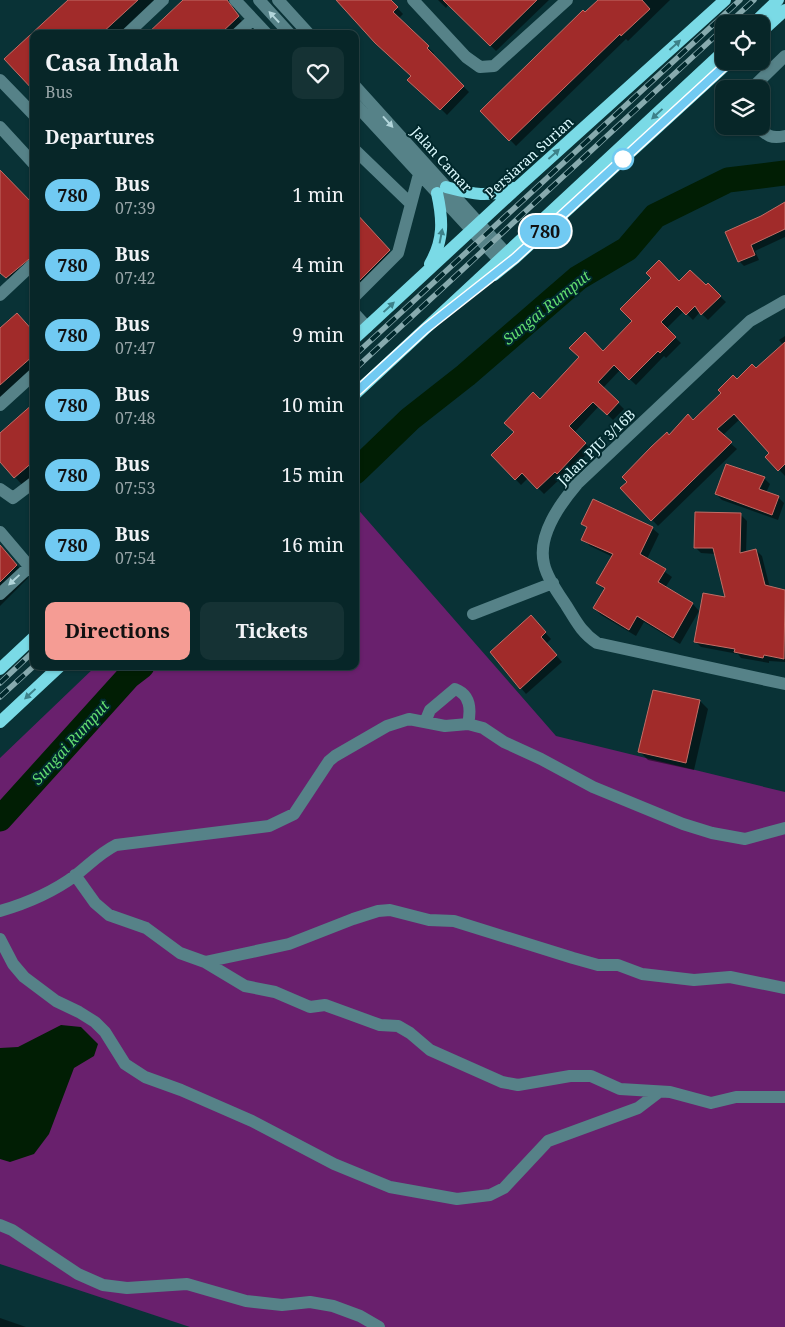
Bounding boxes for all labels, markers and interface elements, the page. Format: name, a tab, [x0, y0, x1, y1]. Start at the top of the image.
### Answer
one-way arrow	[268, 11, 280, 23]
map controls	[715, 15, 770, 135]
button: locate	[715, 15, 770, 70]
one-way arrow	[668, 39, 680, 51]
text: Casa Indah	[45, 45, 179, 78]
button: heart	[292, 47, 344, 99]
button: layers	[715, 80, 770, 135]
text: Bus	[45, 81, 73, 103]
one-way arrow	[651, 108, 663, 120]
street label: Persiaran Surian	[481, 112, 577, 202]
one-way arrow	[382, 115, 393, 128]
street label: Jalan Camar	[407, 121, 477, 196]
text: Departures	[45, 124, 154, 150]
one-way arrow	[548, 148, 560, 160]
unlabelled marker	[612, 148, 634, 170]
text: Bus	[115, 171, 150, 197]
text: 1 min	[292, 182, 344, 208]
text: 780	[57, 183, 88, 207]
text: 07:39	[115, 197, 155, 219]
line badge: 780	[516, 215, 574, 247]
text: 780	[530, 219, 560, 243]
one-way arrow	[437, 227, 445, 243]
text: Bus	[115, 241, 150, 267]
text: 4 min	[292, 252, 344, 278]
text: 780	[57, 253, 88, 277]
water label: Sungai Rumput	[498, 265, 594, 348]
text: 07:42	[115, 267, 155, 289]
one-way arrow	[383, 301, 395, 313]
text: Bus	[115, 311, 150, 337]
text: 9 min	[292, 322, 344, 348]
text: 780	[57, 323, 88, 347]
text: 07:47	[115, 337, 155, 359]
text: Bus	[115, 381, 150, 407]
text: 10 min	[282, 392, 344, 418]
text: 780	[57, 393, 88, 417]
street label: Jalan PJU 3/16B	[552, 405, 639, 490]
text: 07:48	[115, 407, 155, 429]
text: Bus	[115, 451, 150, 477]
text: 15 min	[282, 462, 344, 488]
text: 780	[57, 463, 88, 487]
text: 07:53	[115, 477, 155, 499]
text: Bus	[115, 521, 150, 547]
text: 16 min	[282, 532, 344, 558]
text: 780	[57, 533, 88, 557]
text: 07:54	[115, 547, 155, 569]
one-way arrow	[9, 574, 21, 586]
button: Directions	[45, 602, 190, 660]
button: Tickets	[200, 602, 344, 660]
one-way arrow	[24, 688, 36, 700]
water label: Sungai Rumput	[27, 695, 114, 789]

